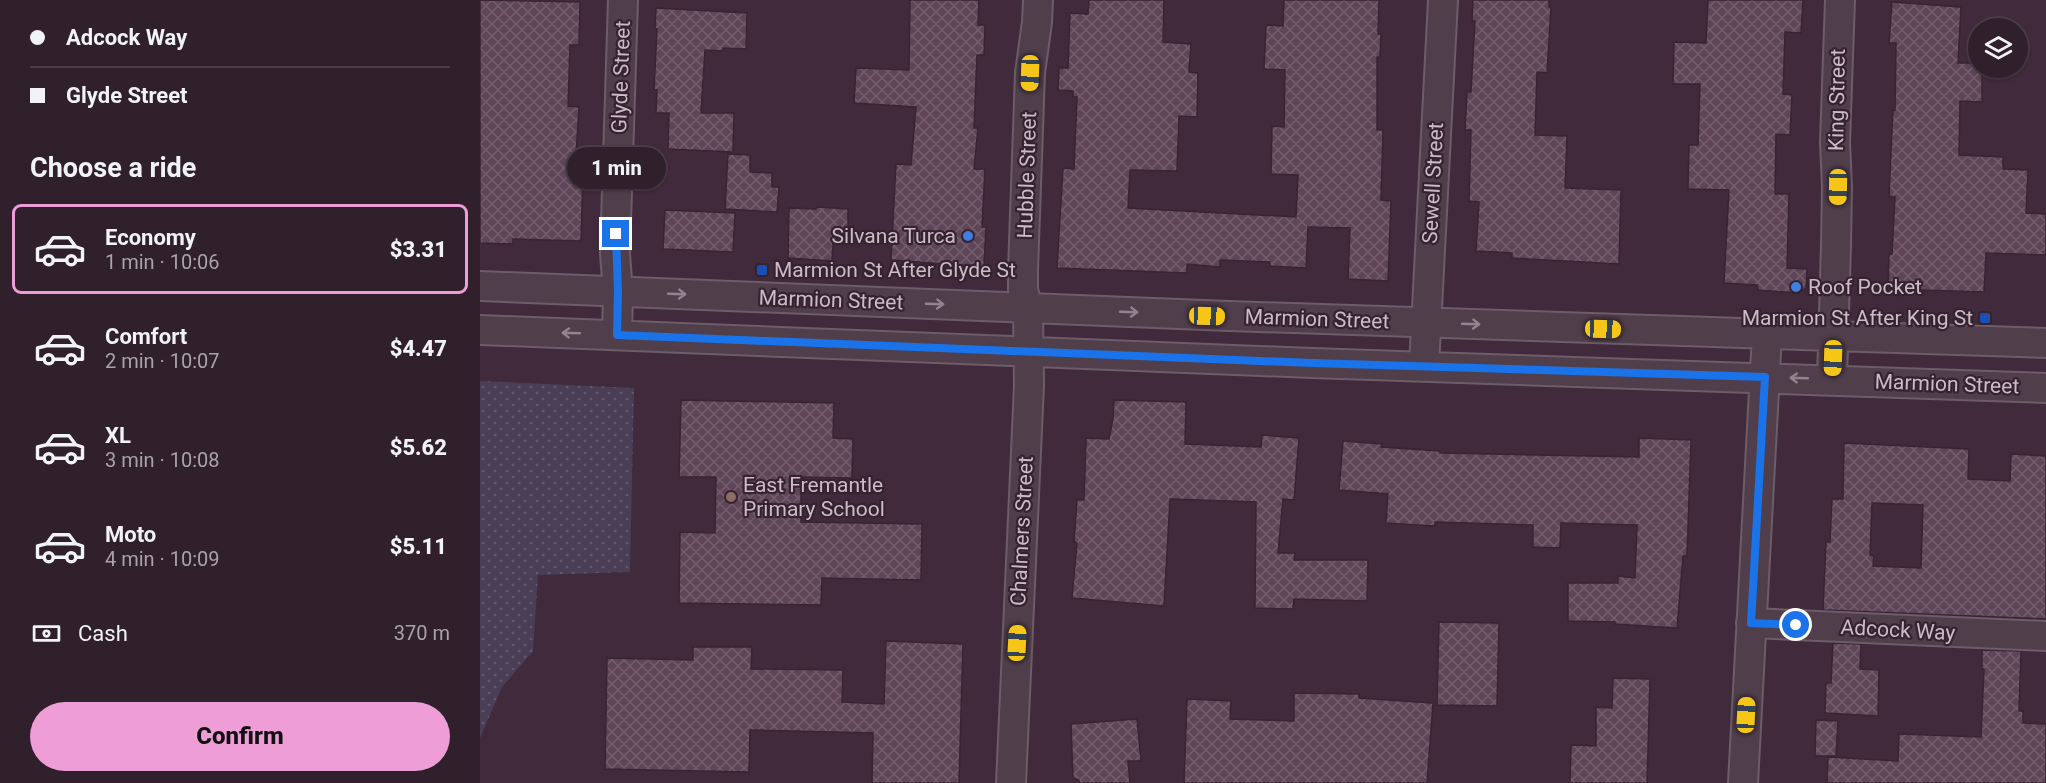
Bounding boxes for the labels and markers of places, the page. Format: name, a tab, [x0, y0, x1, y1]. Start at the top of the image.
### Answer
place label: Silvana Turca	[832, 224, 956, 248]
marker: Silvana Turca	[961, 229, 975, 243]
place label: Marmion St After Glyde St	[774, 258, 1016, 282]
marker: Marmion St After Glyde St	[755, 263, 769, 277]
place label: Roof Pocket	[1808, 275, 1922, 299]
marker: Roof Pocket	[1789, 280, 1803, 294]
place label: Marmion St After King St	[1742, 306, 1973, 330]
marker: Marmion St After King St	[1978, 311, 1992, 325]
place label: East Fremantle Primary School	[743, 473, 885, 521]
marker: East Fremantle Primary School	[724, 490, 738, 504]

